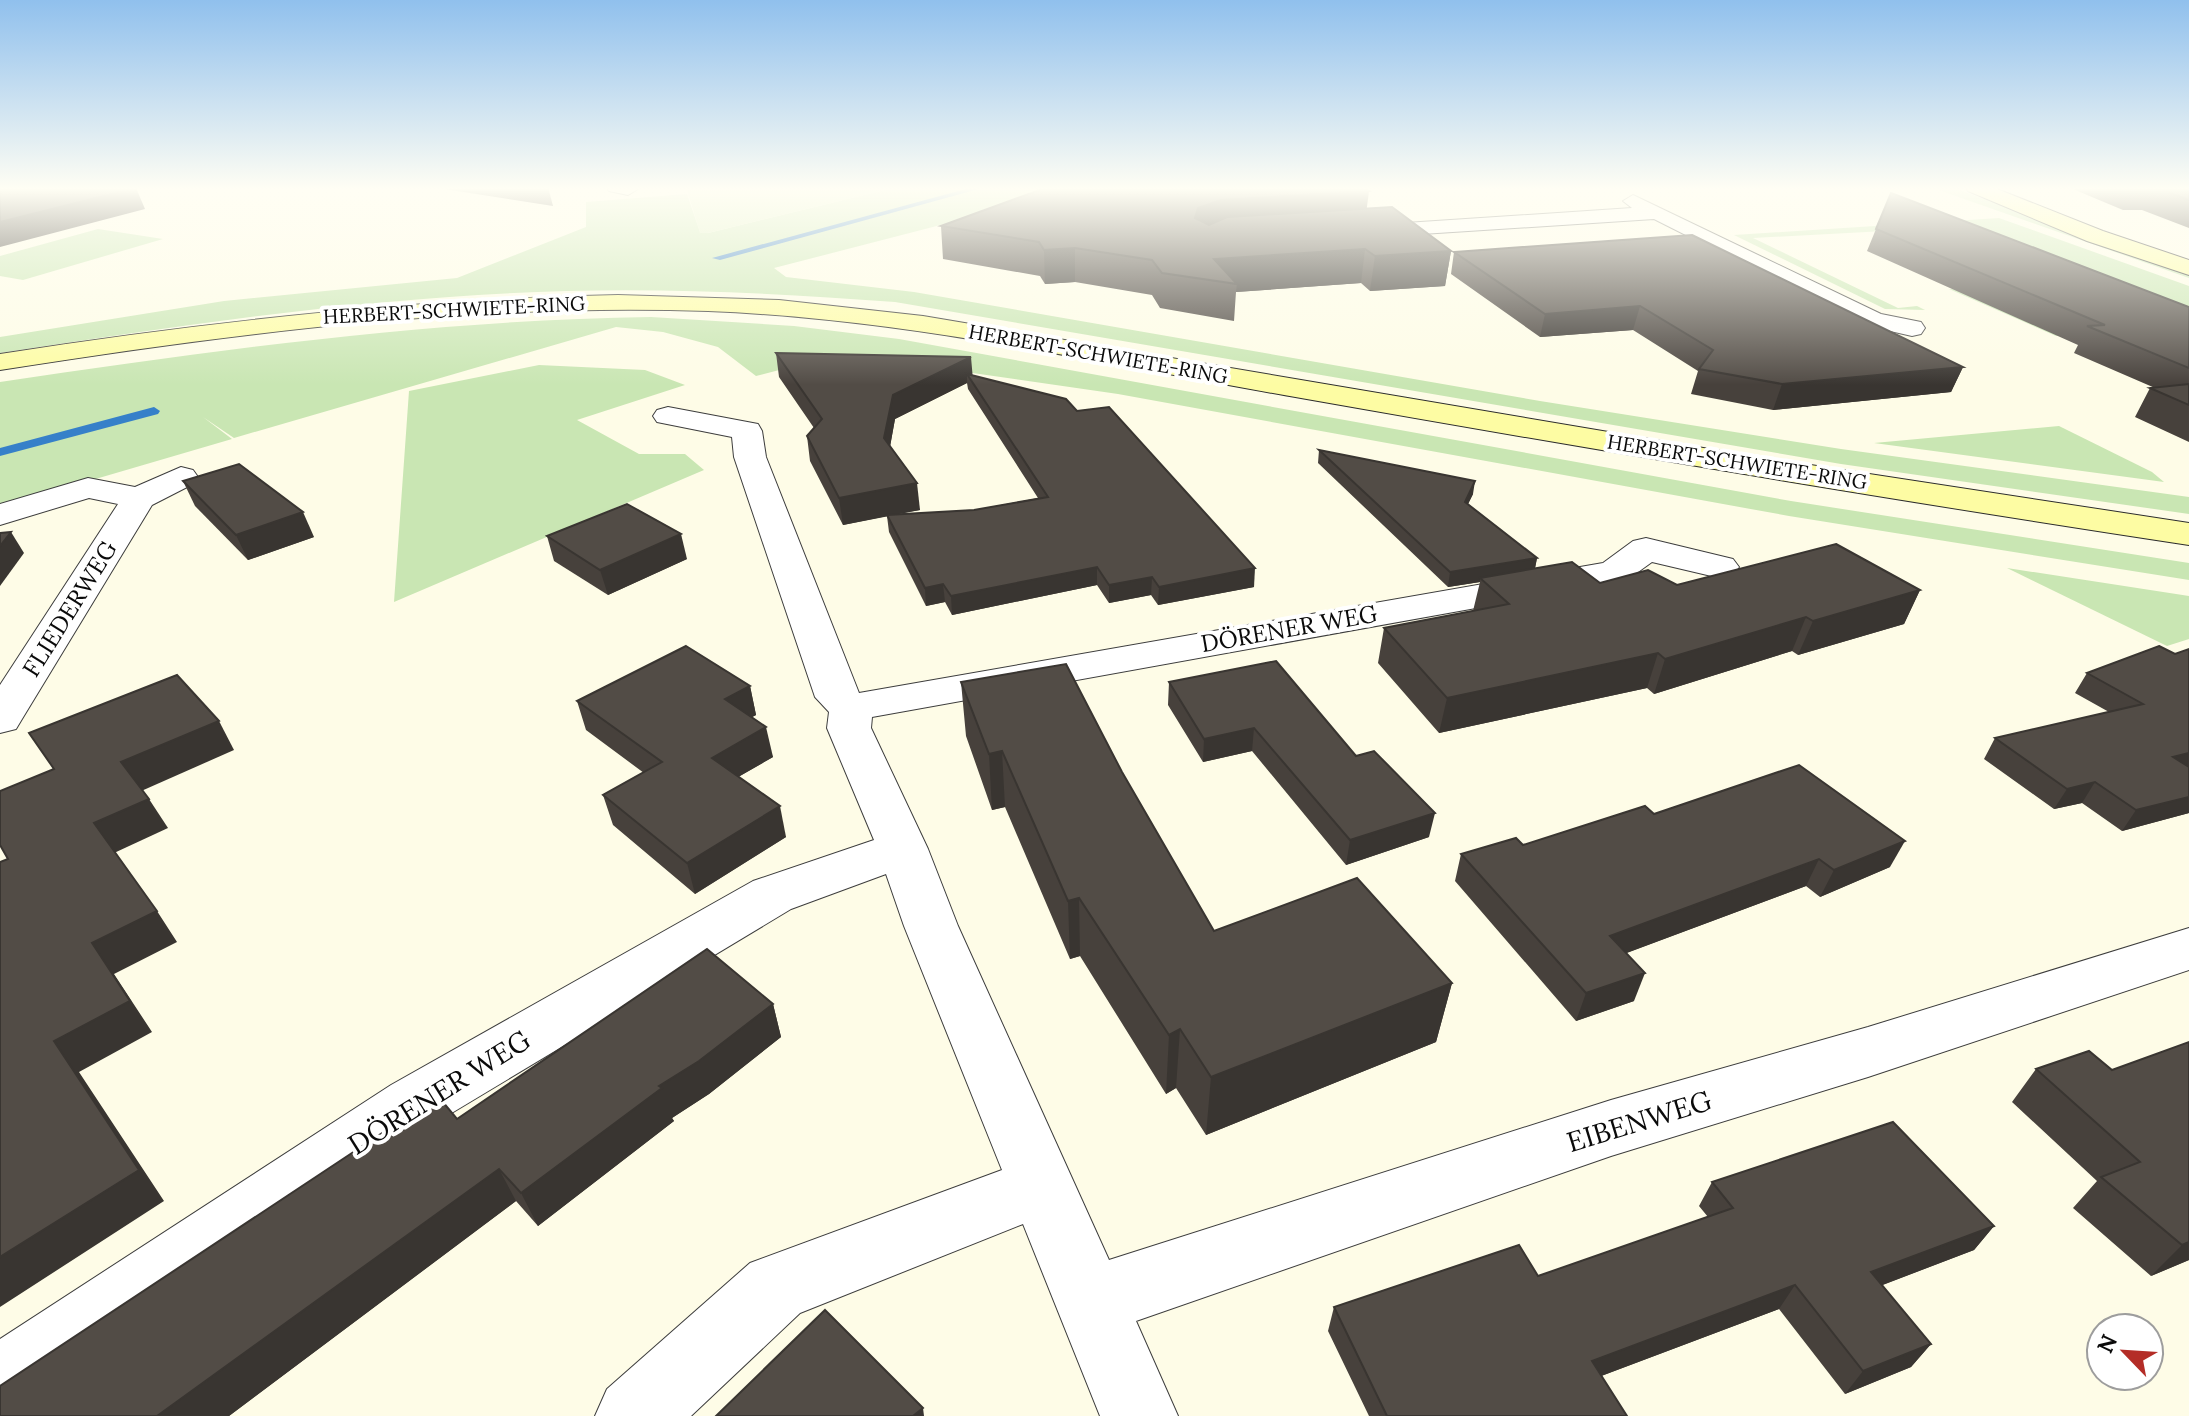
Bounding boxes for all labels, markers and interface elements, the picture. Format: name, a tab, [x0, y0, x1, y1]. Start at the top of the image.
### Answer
street label: HERBERT-SCHWIETE-RING	[322, 290, 586, 329]
street label: HERBERT-SCHWIETE-RING	[967, 318, 1230, 389]
street label: HERBERT-SCHWIETE-RING	[1605, 429, 1869, 494]
street label: FLIEDERWEG	[16, 535, 124, 682]
street label: DÖRENER WEG	[1198, 598, 1379, 659]
street label: DÖRENER WEG	[341, 1022, 537, 1162]
street label: EIBENWEG	[1562, 1082, 1716, 1160]
north arrow	[2085, 1312, 2165, 1392]
text: N	[2091, 1330, 2123, 1357]

